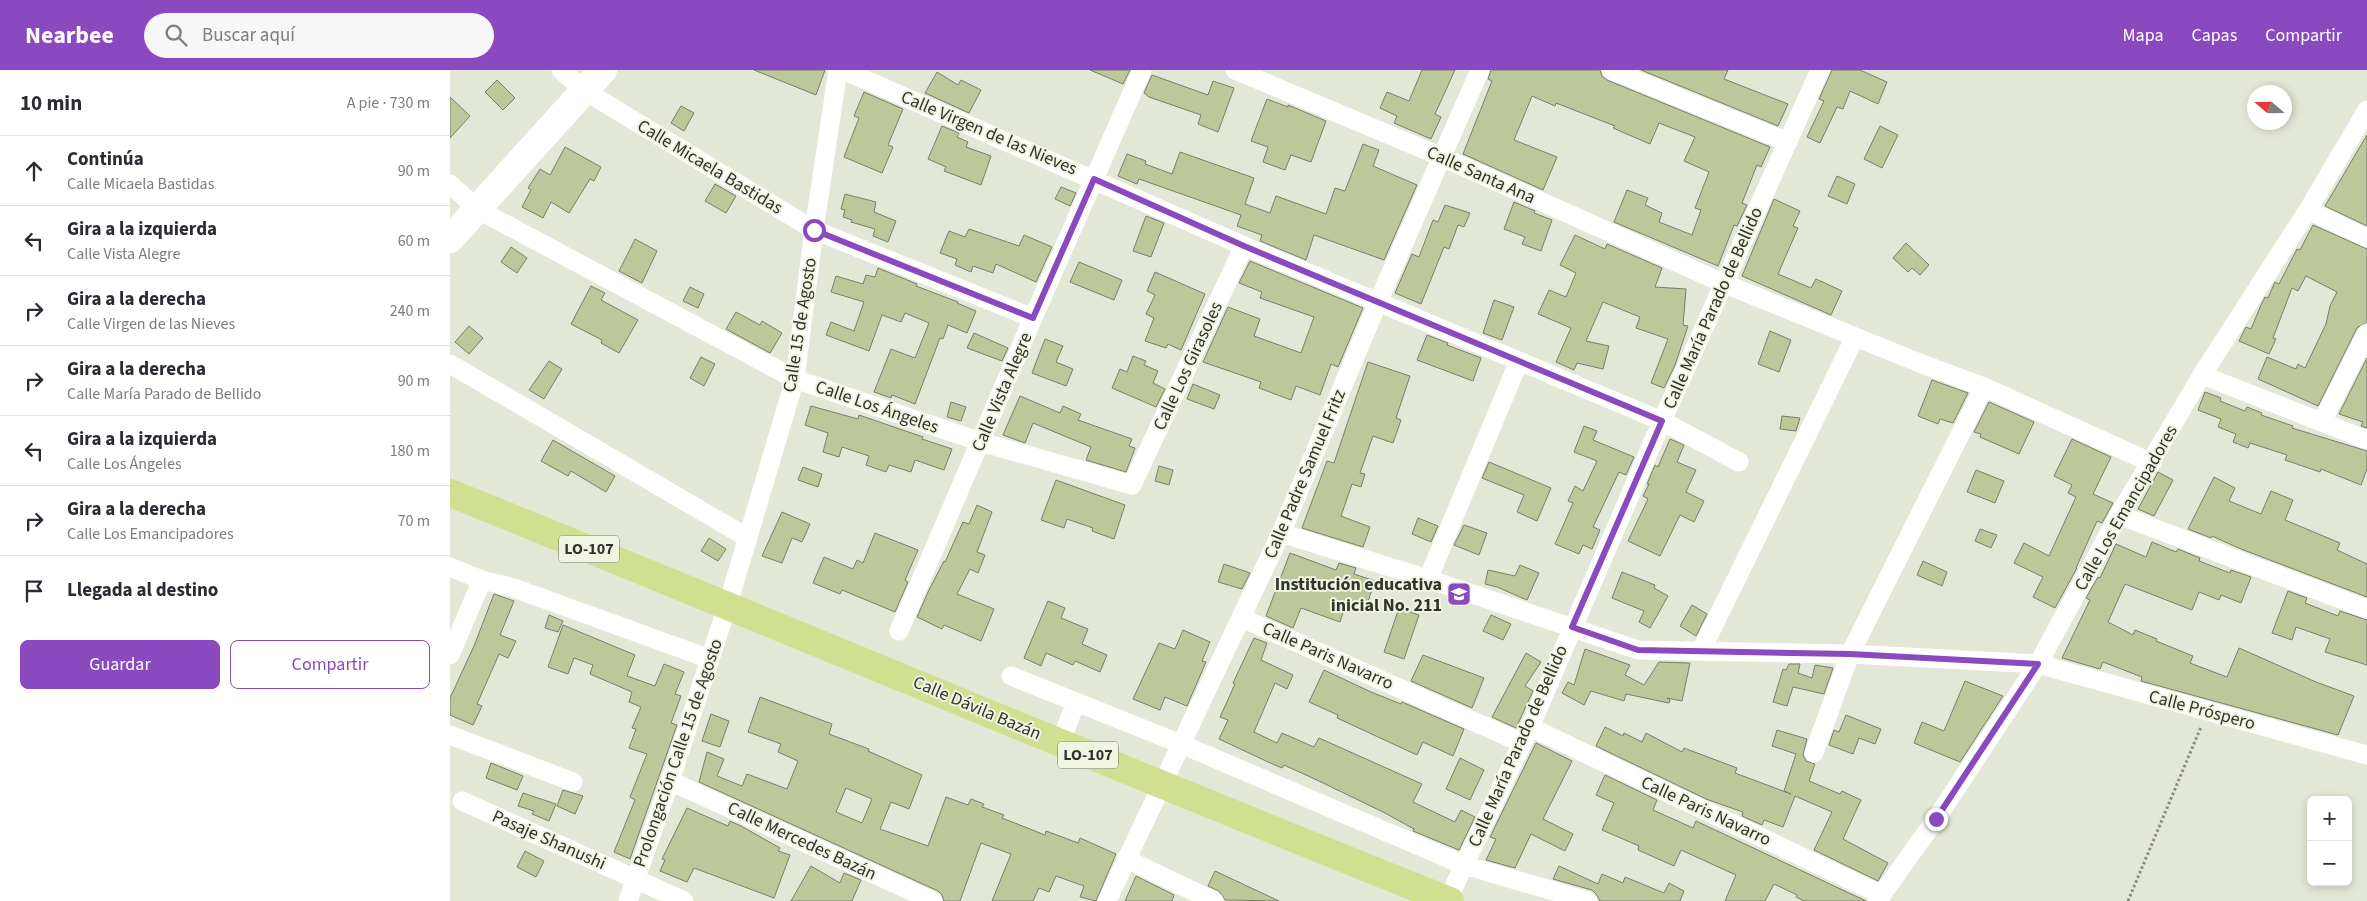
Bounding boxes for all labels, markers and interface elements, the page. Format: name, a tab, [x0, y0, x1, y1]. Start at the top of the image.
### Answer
search box	[144, 13, 494, 58]
text: Nearbee	[25, 18, 114, 53]
icon: search	[162, 21, 190, 49]
text: Buscar aquí	[202, 22, 295, 49]
text: Mapa	[2123, 23, 2164, 48]
text: Capas	[2192, 23, 2237, 48]
text: Compartir	[2265, 23, 2342, 48]
street label: Calle Virgen de las Nieves	[897, 85, 1081, 181]
north arrow	[2247, 85, 2292, 130]
text: 10 min	[20, 88, 82, 118]
text: A pie · 730 m	[347, 92, 430, 114]
street label: Calle Micaela Bastidas	[632, 114, 788, 220]
street label: Calle Santa Ana	[1423, 140, 1539, 210]
text: Continúa	[67, 146, 144, 173]
icon: ahead	[20, 157, 48, 185]
text: 90 m	[398, 160, 430, 182]
text: Calle Micaela Bastidas	[67, 173, 214, 195]
street label: Calle María Parado de Bellido	[1657, 203, 1769, 413]
text: Gira a la izquierda	[67, 216, 217, 243]
route start	[803, 219, 826, 242]
icon: left	[20, 227, 48, 255]
text: 60 m	[398, 230, 430, 252]
text: Calle Vista Alegre	[67, 243, 180, 265]
street label: Calle 15 de Agosto	[777, 256, 823, 394]
text: Gira a la derecha	[67, 286, 206, 313]
icon: right	[20, 297, 48, 325]
street label: Calle Los Girasoles	[1147, 298, 1229, 434]
text: 240 m	[390, 300, 430, 322]
text: Calle Virgen de las Nieves	[67, 313, 235, 335]
street label: Calle Vista Alegre	[966, 328, 1038, 456]
text: Gira a la derecha	[67, 356, 206, 383]
icon: right	[20, 367, 48, 395]
text: 90 m	[398, 370, 430, 392]
street label: Calle Los Ángeles	[812, 374, 942, 440]
text: Calle María Parado de Bellido	[67, 383, 261, 405]
street label: Calle Padre Samuel Fritz	[1258, 385, 1352, 562]
street label: Calle Los Emancipadores	[2068, 421, 2184, 595]
text: Gira a la izquierda	[67, 426, 217, 453]
icon: left	[20, 437, 48, 465]
text: 180 m	[390, 440, 430, 462]
text: Calle Los Ángeles	[67, 453, 182, 475]
text: Gira a la derecha	[67, 496, 206, 523]
icon: right	[20, 507, 48, 535]
text: 70 m	[398, 510, 430, 532]
text: Calle Los Emancipadores	[67, 523, 234, 545]
road number: LO-107	[559, 536, 619, 562]
place label: Institución educativa inicial No. 211	[1275, 572, 1442, 618]
icon: arrive	[20, 577, 48, 605]
text: Llegada al destino	[67, 577, 218, 604]
school or university icon: Institución educativa inicial No. 211	[1446, 581, 1472, 607]
street label: Calle Paris Navarro	[1258, 616, 1398, 696]
street label: Prolongación Calle 15 de Agosto	[627, 635, 729, 871]
button: Guardar	[20, 640, 220, 689]
button: Compartir	[230, 640, 430, 689]
street label: Calle María Parado de Bellido	[1462, 641, 1574, 851]
street label: Calle Dávila Bazán	[909, 670, 1045, 746]
street label: Calle Próspero	[2146, 684, 2258, 736]
road number: LO-107	[1058, 742, 1118, 768]
street label: Calle Paris Navarro	[1637, 770, 1775, 852]
street label: Calle Mercedes Bazán	[723, 795, 881, 887]
map controls	[2307, 796, 2352, 886]
button: +	[2307, 796, 2352, 841]
street label: Pasaje Shanushi	[488, 804, 610, 876]
route end	[1925, 808, 1948, 831]
button: −	[2307, 841, 2352, 886]

